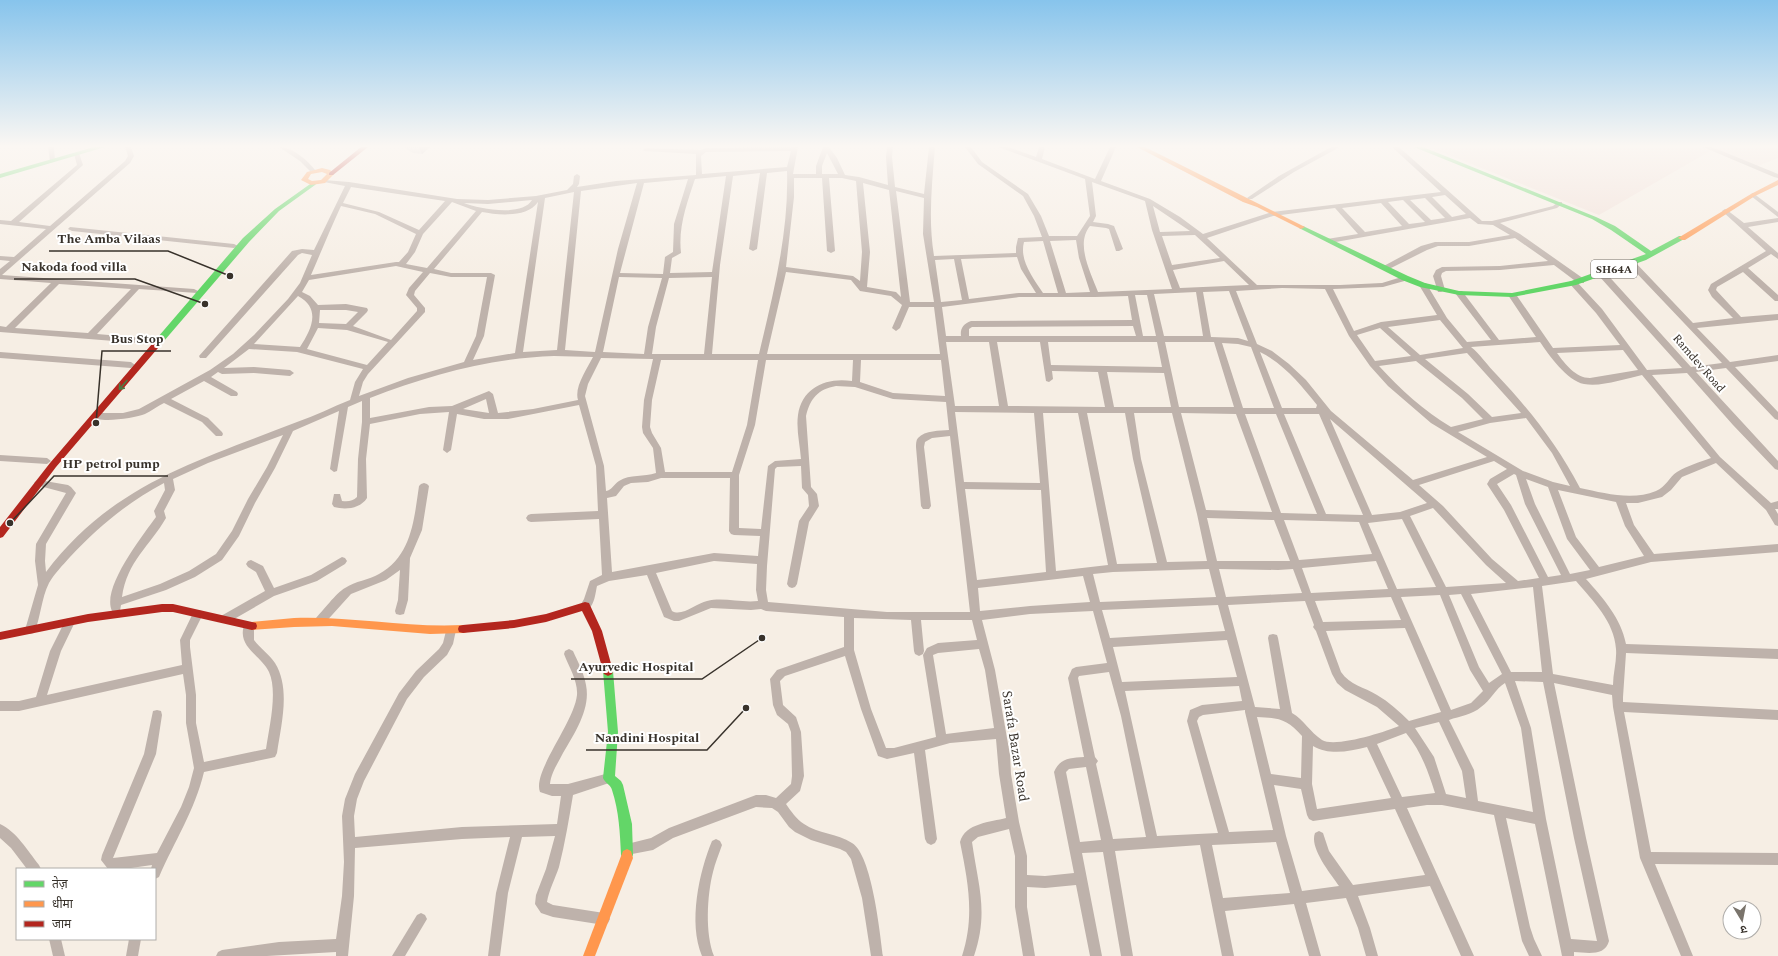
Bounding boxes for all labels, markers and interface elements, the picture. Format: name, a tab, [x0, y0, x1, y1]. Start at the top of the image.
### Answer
callout: The Amba Vilaas	[49, 226, 168, 251]
text: The Amba Vilaas	[57, 229, 161, 249]
callout: Nakoda food villa	[14, 254, 135, 279]
text: Nakoda food villa	[21, 257, 127, 277]
road number: SH64A	[1591, 260, 1637, 278]
callout: Bus Stop	[102, 326, 171, 351]
text: Bus Stop	[111, 329, 164, 349]
street label: Ramdev Road	[1668, 330, 1730, 397]
one-way arrow	[119, 379, 128, 390]
callout: HP petrol pump	[54, 451, 168, 476]
text: HP petrol pump	[62, 454, 160, 474]
callout: Ayurvedic Hospital	[571, 654, 702, 679]
text: Ayurvedic Hospital	[579, 657, 693, 677]
street label: Sarafa Bazar Road	[996, 689, 1035, 803]
callout: Nandini Hospital	[586, 725, 707, 750]
text: Nandini Hospital	[595, 728, 699, 748]
legend	[16, 868, 156, 940]
text: तेज़	[52, 875, 69, 894]
text: धीमा	[52, 895, 74, 914]
north arrow	[1722, 900, 1762, 940]
text: जाम	[52, 915, 72, 934]
text: उ	[1738, 920, 1748, 938]

